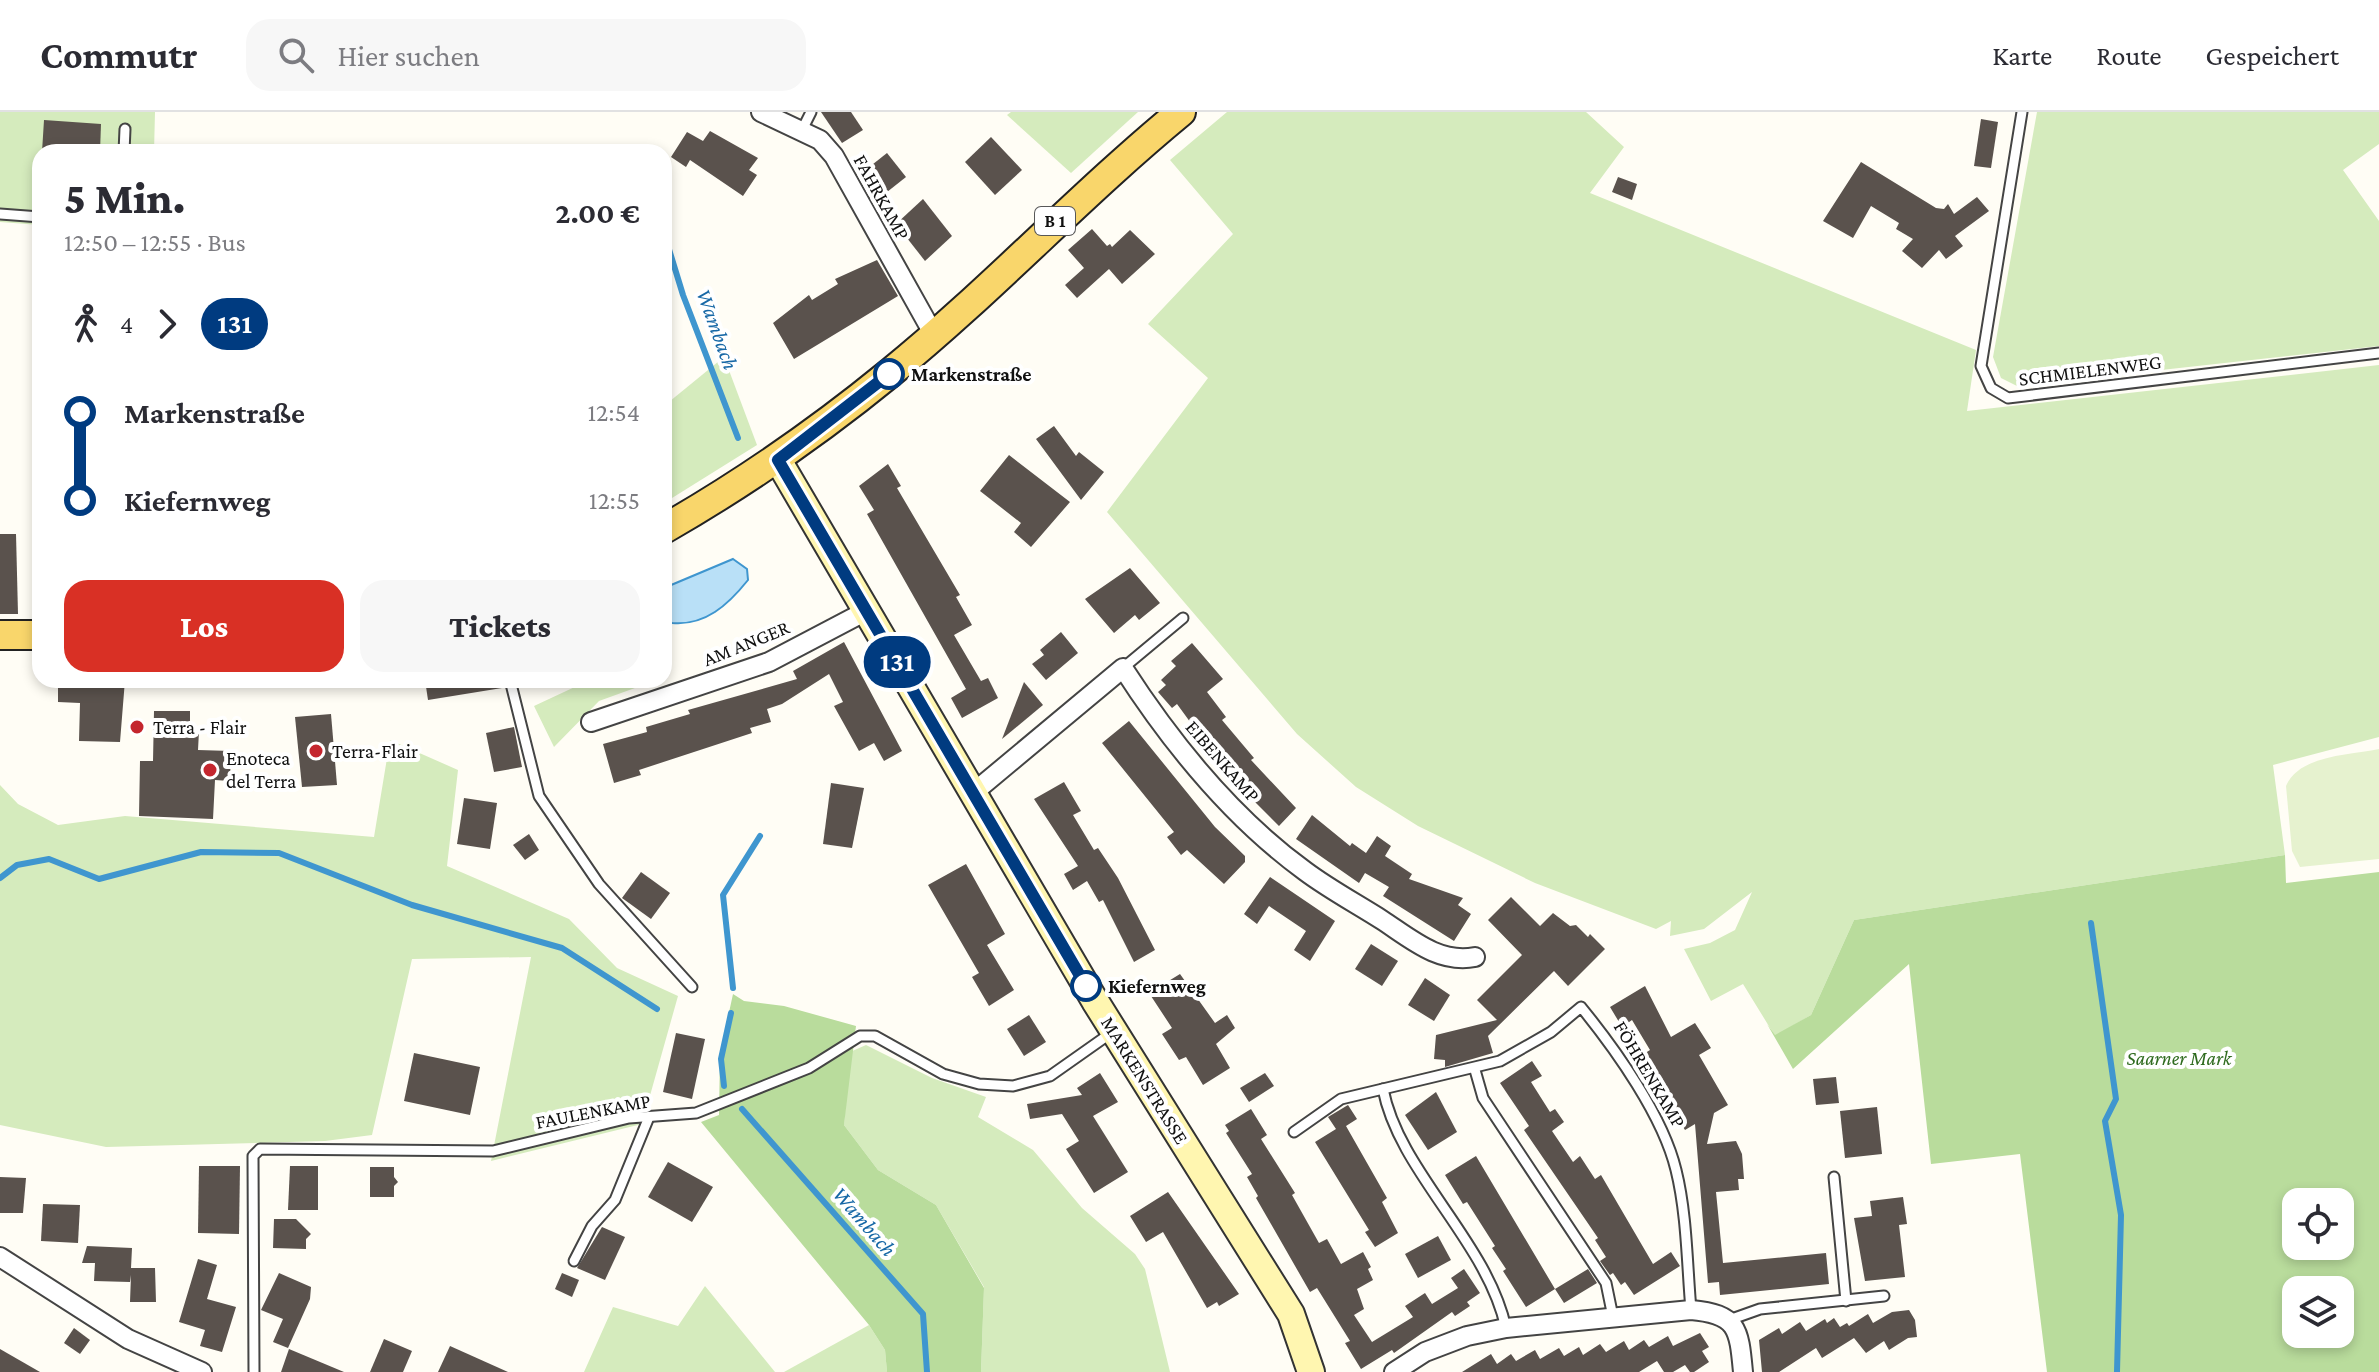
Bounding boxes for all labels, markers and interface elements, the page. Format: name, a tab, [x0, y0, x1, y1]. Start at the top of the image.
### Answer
search box	[246, 19, 806, 91]
icon: search	[274, 33, 318, 77]
text: Commutr	[40, 34, 198, 76]
text: Hier suchen	[338, 39, 480, 72]
text: Karte	[1992, 40, 2052, 71]
text: Route	[2096, 40, 2162, 71]
text: Gespeichert	[2206, 40, 2339, 71]
street label: FAHRKAMP	[850, 151, 914, 243]
text: 5 Min.	[64, 174, 186, 222]
text: 2.00 €	[555, 196, 640, 229]
road number: B 1	[1035, 207, 1075, 235]
text: 12:50 – 12:55 · Bus	[64, 228, 246, 257]
water label: Wambach	[691, 285, 744, 373]
icon: walk	[64, 302, 108, 346]
icon: forward	[145, 302, 189, 346]
text: 131	[217, 308, 252, 339]
text: 4	[120, 310, 133, 339]
street label: SCHMIELENWEG	[2017, 350, 2163, 390]
marker: Markenstraße	[874, 359, 904, 389]
place label: Markenstraße	[911, 363, 1032, 385]
text: Markenstraße	[124, 396, 305, 429]
text: 12:54	[587, 398, 640, 427]
text: Kiefernweg	[124, 484, 271, 517]
text: 12:55	[589, 486, 640, 515]
button: Los	[64, 580, 344, 672]
button: Tickets	[360, 580, 640, 672]
street label: AM ANGER	[700, 615, 793, 670]
line badge: 131	[851, 636, 943, 688]
text: 131	[880, 646, 914, 677]
place label: Terra - Flair	[153, 716, 247, 738]
street label: EIBENKAMP	[1182, 716, 1264, 806]
marker: Terra - Flair	[128, 718, 146, 736]
place label: Terra-Flair	[332, 740, 418, 762]
marker: Terra-Flair	[307, 742, 325, 760]
place label: Enoteca del Terra	[226, 747, 296, 792]
marker: Enoteca del Terra	[201, 761, 219, 779]
marker: Kiefernweg	[1071, 971, 1101, 1001]
place label: Kiefernweg	[1108, 975, 1206, 997]
street label: MARKENSTRASSE	[1097, 1012, 1193, 1148]
street label: FÖHRENKAMP	[1610, 1017, 1690, 1131]
park label: Saarner Mark	[2126, 1047, 2233, 1069]
street label: FAULENKAMP	[534, 1089, 652, 1133]
water label: Wambach	[828, 1181, 902, 1261]
map controls	[2282, 1188, 2354, 1348]
button: locate	[2282, 1188, 2354, 1260]
button: layers	[2282, 1276, 2354, 1348]

